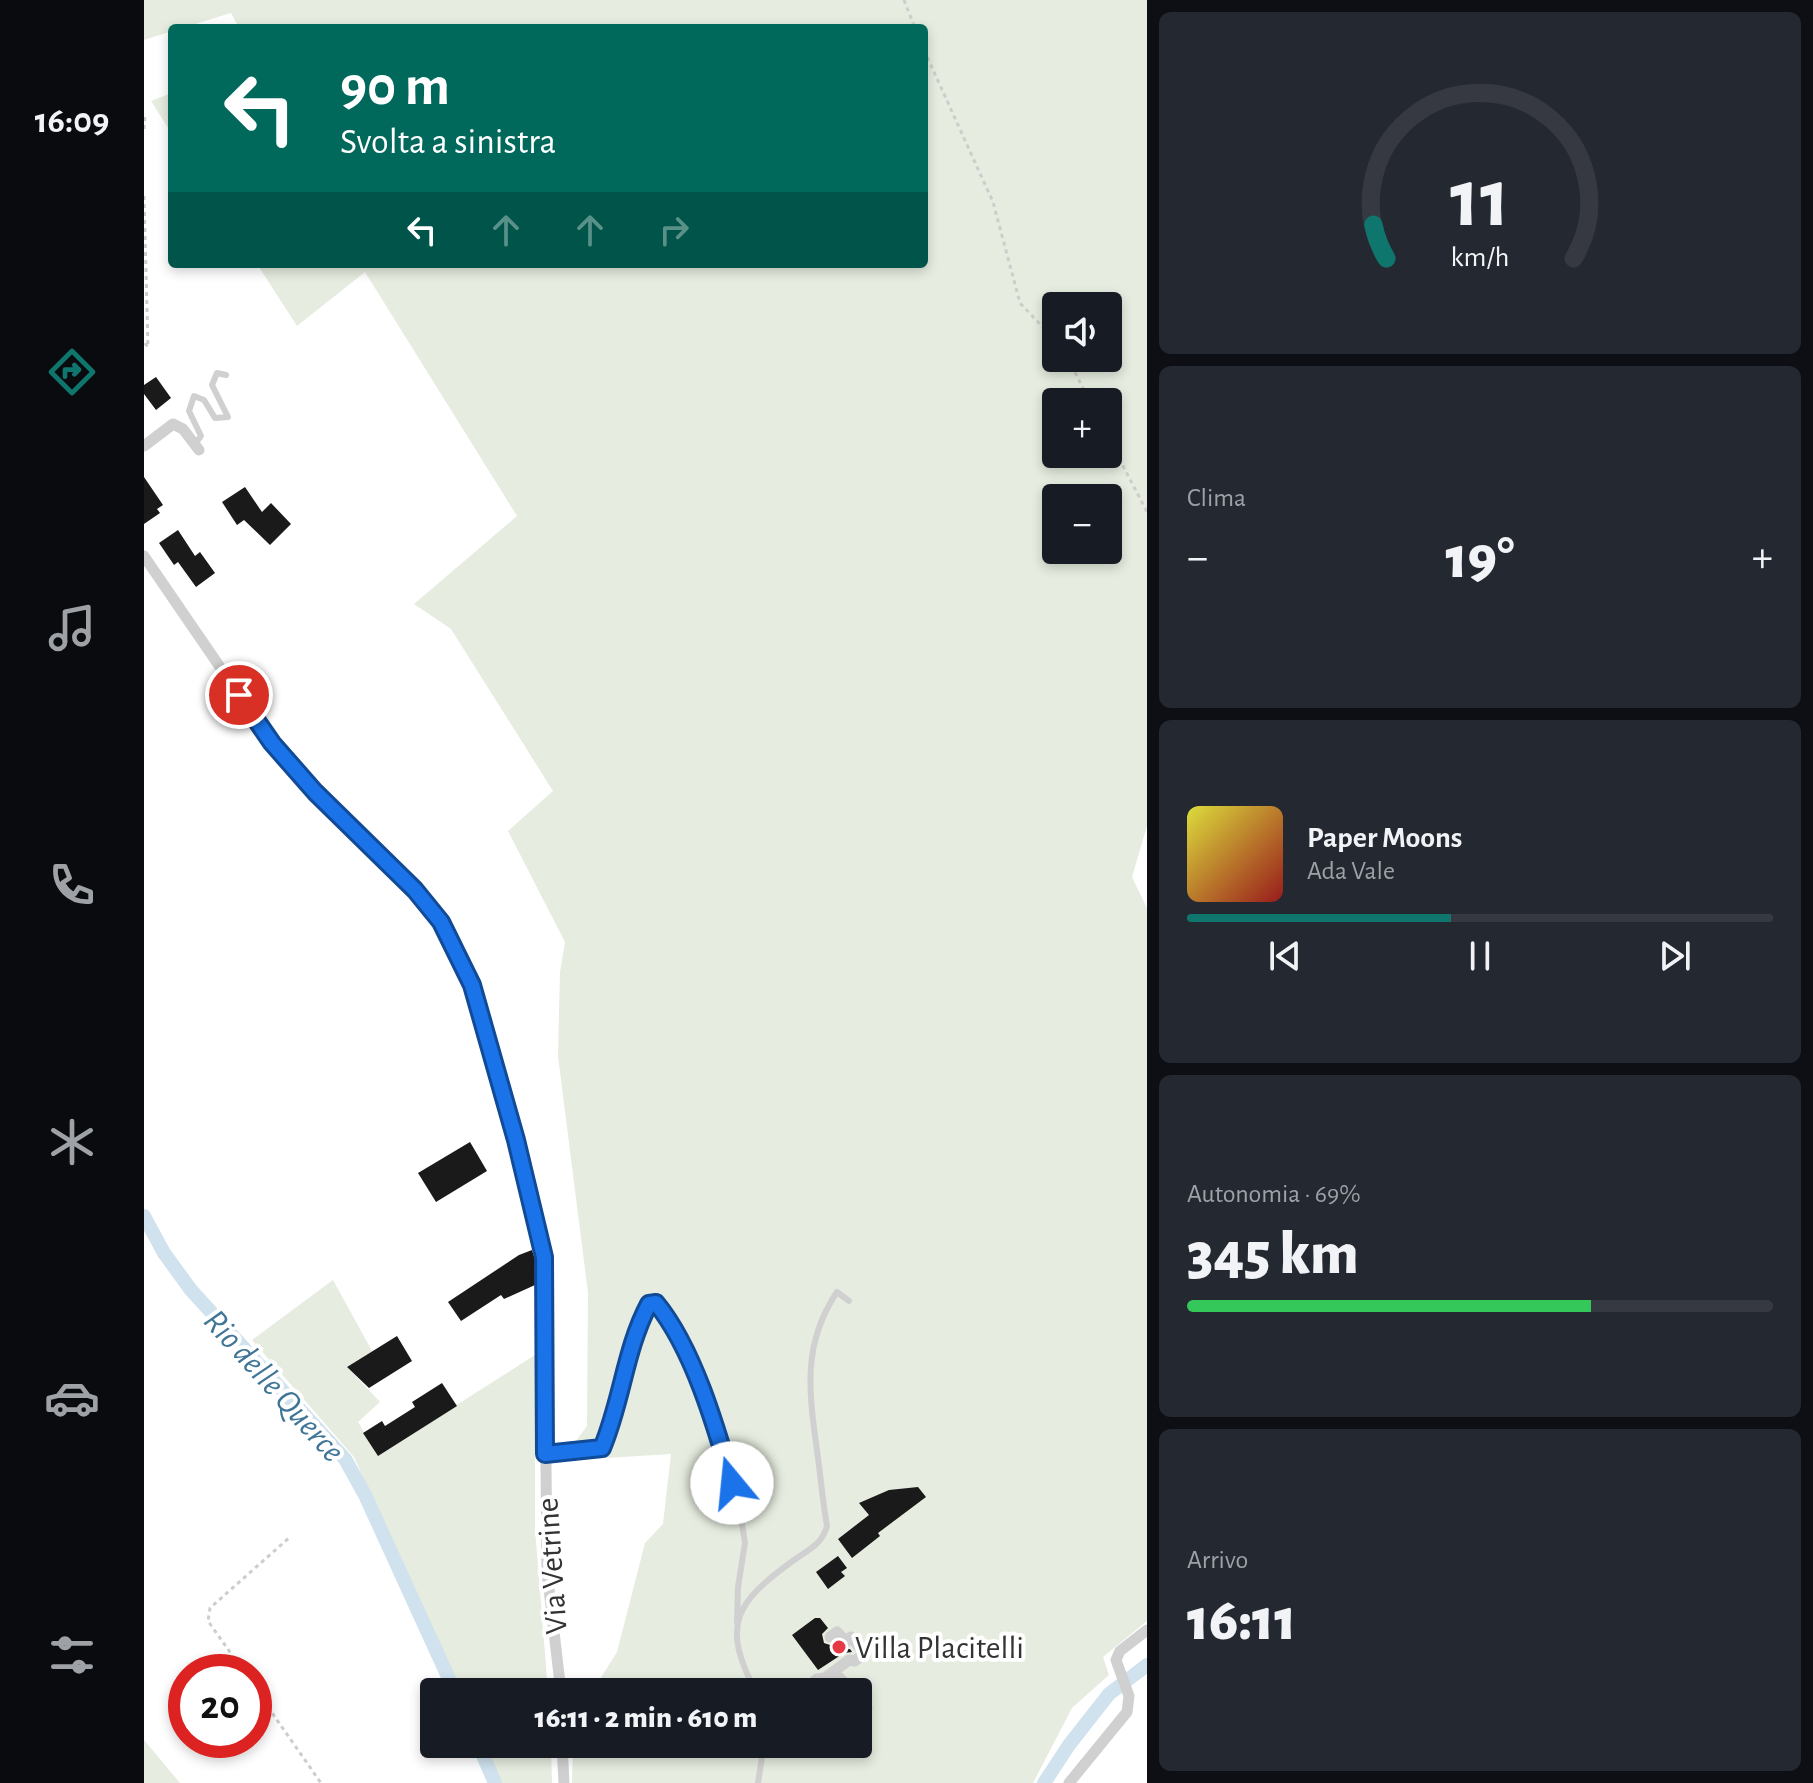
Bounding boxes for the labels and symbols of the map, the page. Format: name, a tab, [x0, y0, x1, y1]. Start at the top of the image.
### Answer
pin	[205, 661, 273, 729]
water label: Rio delle Querce	[197, 1304, 350, 1469]
position arrow	[690, 1441, 774, 1525]
street label: Via Vetrine	[531, 1497, 573, 1635]
place label: Villa Placitelli	[855, 1632, 1024, 1664]
marker: Villa Placitelli	[830, 1638, 848, 1656]
speed limit sign: 20	[168, 1654, 272, 1758]

